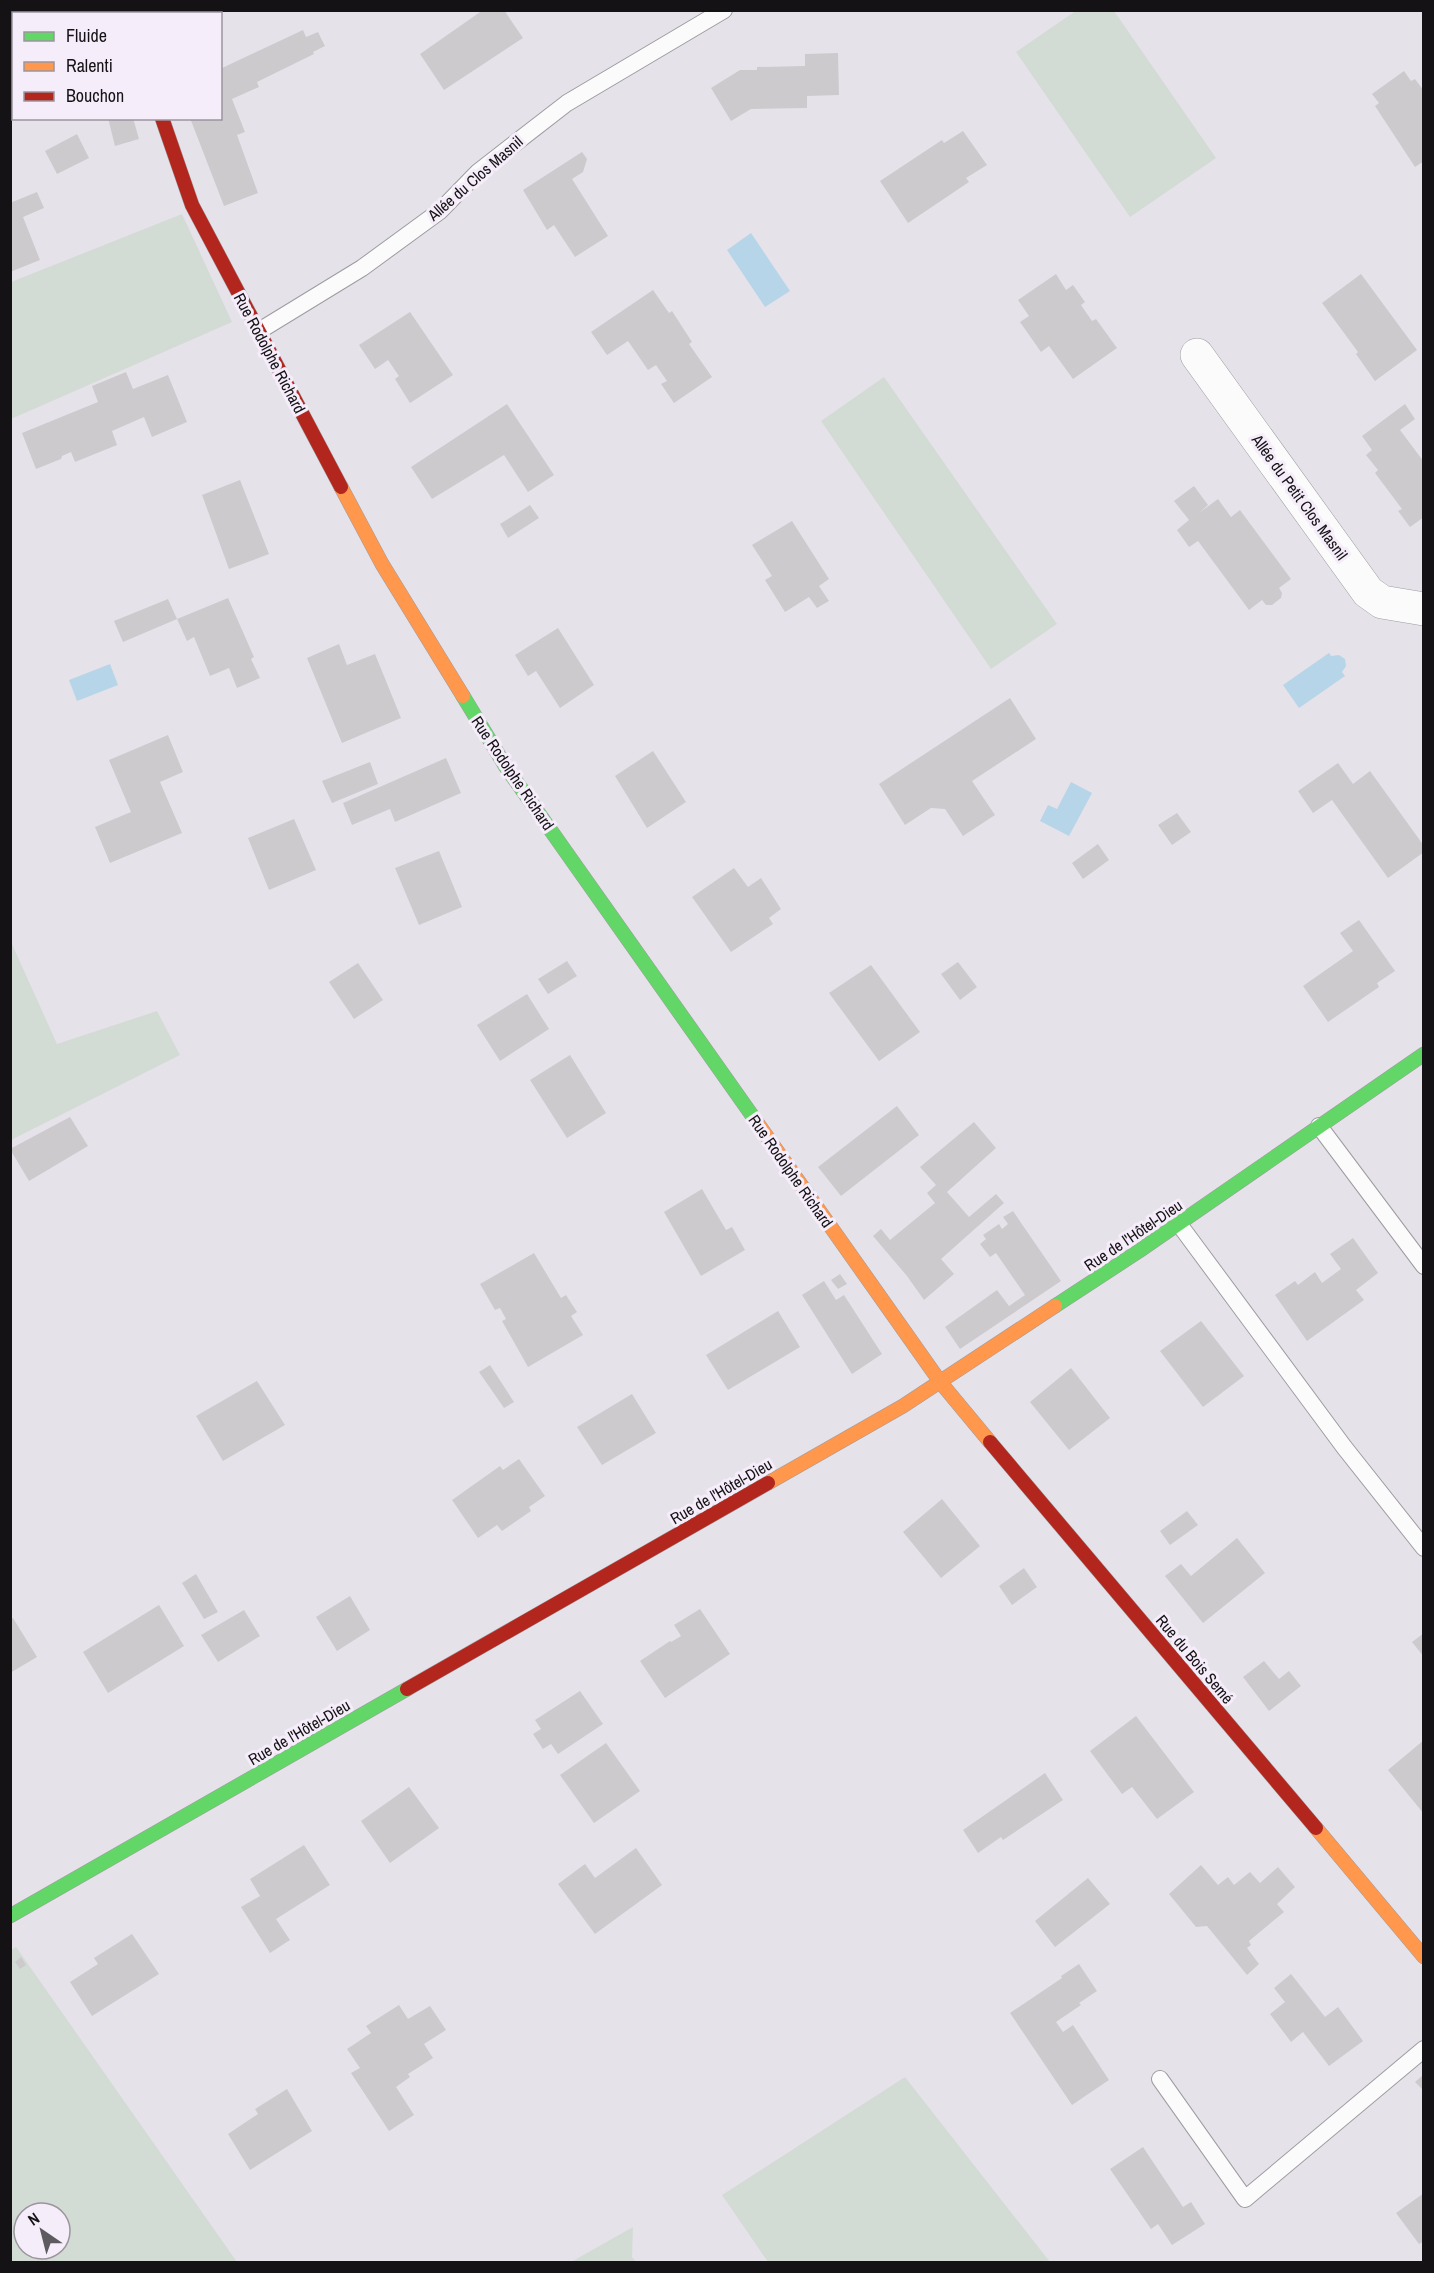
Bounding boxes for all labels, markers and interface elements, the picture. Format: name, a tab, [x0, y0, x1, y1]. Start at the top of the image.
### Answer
legend	[12, 12, 222, 120]
text: Fluide	[66, 23, 107, 48]
text: Ralenti	[66, 53, 113, 78]
text: Bouchon	[66, 83, 124, 108]
street label: Allée du Clos Masnil	[422, 130, 527, 226]
street label: Rue Rodolphe Richard	[229, 289, 311, 417]
street label: Allée du Petit Clos Masnil	[1246, 429, 1353, 564]
street label: Rue Rodolphe Richard	[467, 712, 559, 834]
street label: Rue Rodolphe Richard	[744, 1110, 838, 1232]
street label: Rue de l'Hôtel-Dieu	[1080, 1194, 1186, 1276]
street label: Rue de l'Hôtel-Dieu	[666, 1453, 776, 1529]
street label: Rue du Bois Semé	[1151, 1610, 1239, 1708]
street label: Rue de l'Hôtel-Dieu	[244, 1694, 354, 1770]
north arrow	[12, 2201, 72, 2261]
text: N	[23, 2207, 44, 2230]

